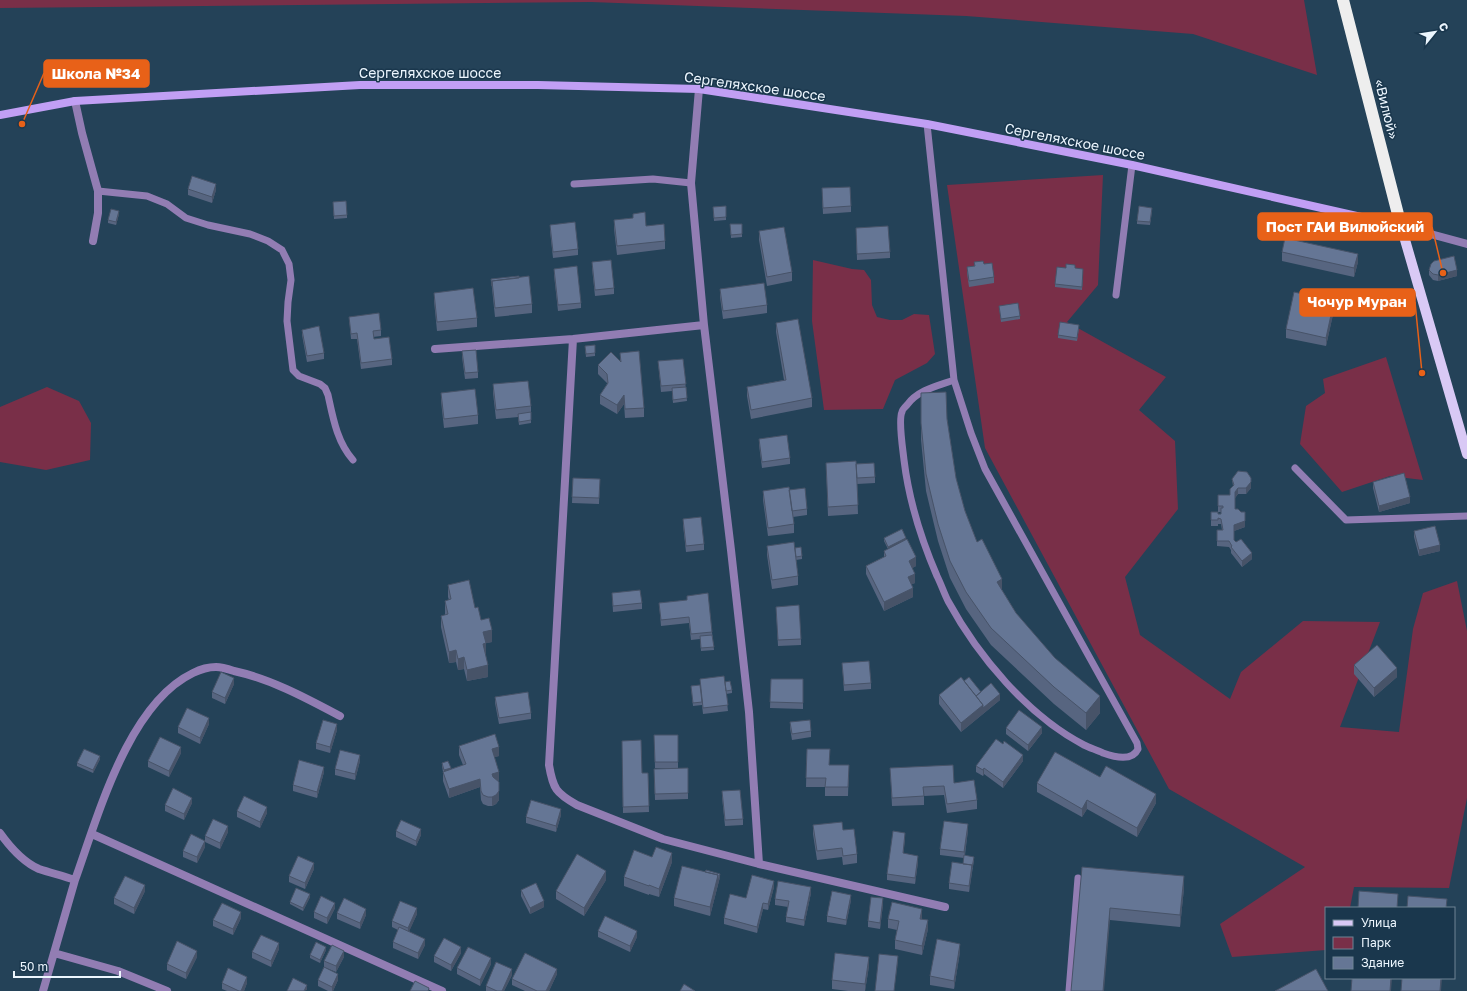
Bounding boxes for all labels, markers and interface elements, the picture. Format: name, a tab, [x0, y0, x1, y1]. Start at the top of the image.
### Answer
north arrow	[1415, 12, 1455, 52]
text: С	[1437, 20, 1452, 34]
callout: Школа №34	[44, 60, 149, 87]
text: Школа №34	[52, 64, 140, 82]
street label: Сергеляхское шоссе	[359, 64, 501, 81]
street label: Сергеляхское шоссе	[683, 68, 827, 104]
street label: «Вилюй»	[1371, 77, 1403, 141]
street label: Сергеляхское шоссе	[1003, 119, 1147, 163]
callout: Пост ГАИ Вилюйский	[1258, 213, 1432, 240]
text: Пост ГАИ Вилюйский	[1266, 217, 1424, 235]
callout: Чочур Муран	[1300, 289, 1415, 316]
text: Чочур Муран	[1307, 292, 1407, 310]
legend	[1325, 907, 1455, 979]
text: Улица	[1361, 915, 1397, 930]
text: Парк	[1361, 935, 1391, 950]
scale bar	[14, 953, 120, 979]
text: Здание	[1361, 955, 1404, 970]
text: 50 m	[20, 959, 48, 974]

